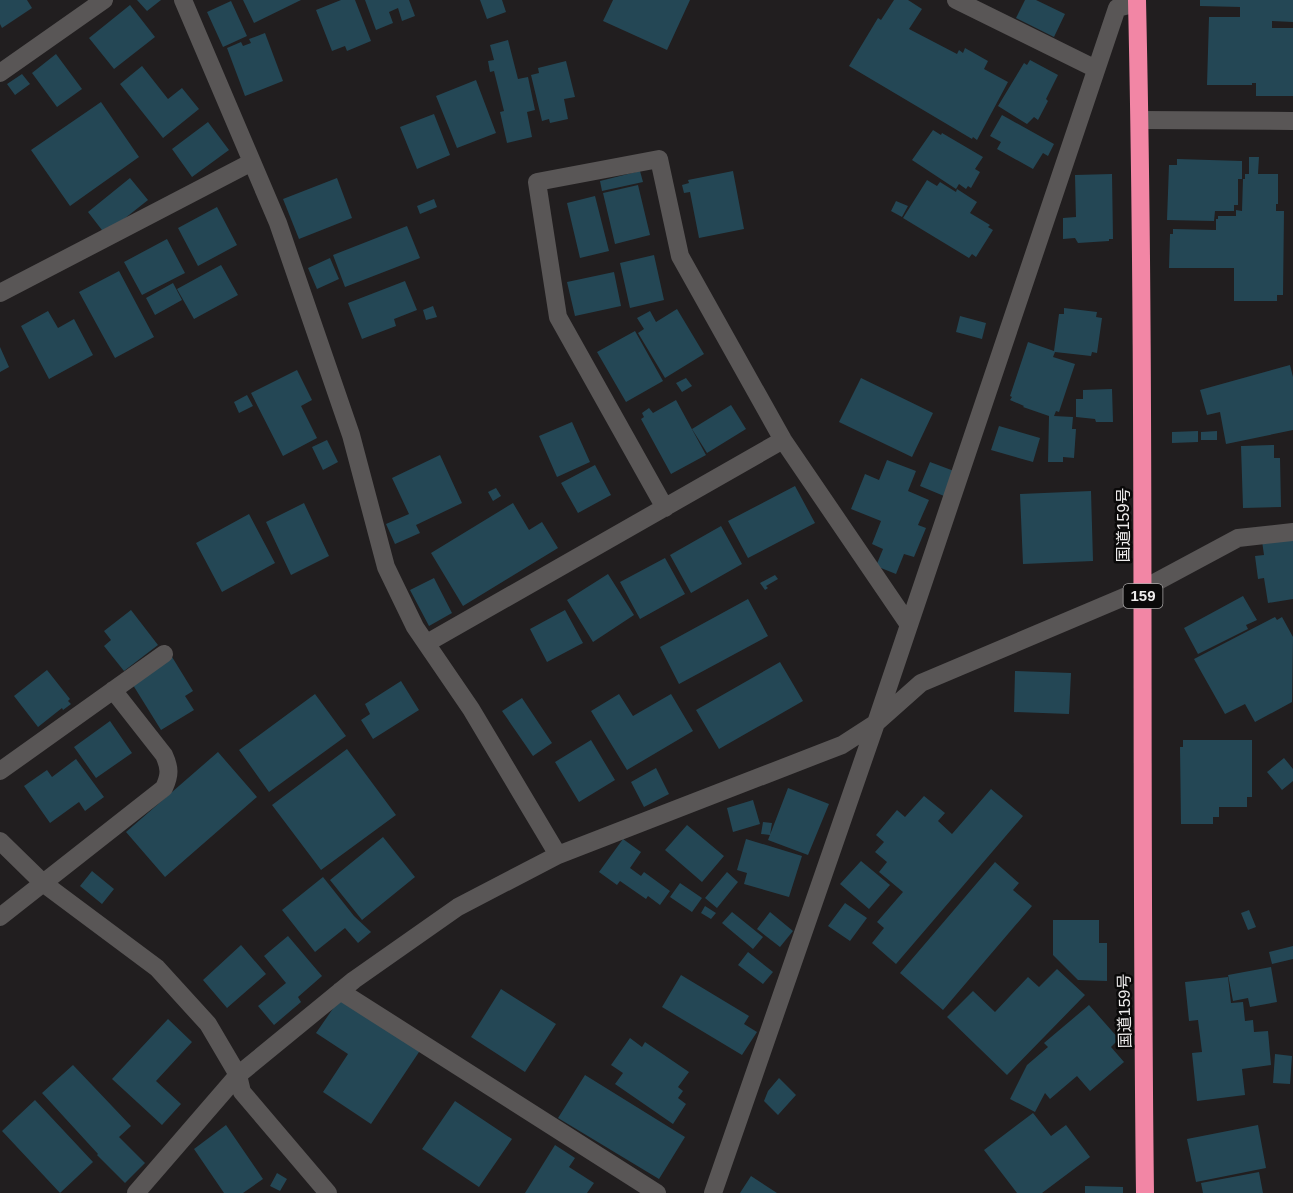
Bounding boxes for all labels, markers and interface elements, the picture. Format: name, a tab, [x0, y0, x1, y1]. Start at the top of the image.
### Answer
street label: 国道159号	[1115, 488, 1132, 562]
road number: 159	[1124, 584, 1162, 608]
street label: 国道159号	[1115, 973, 1134, 1048]

